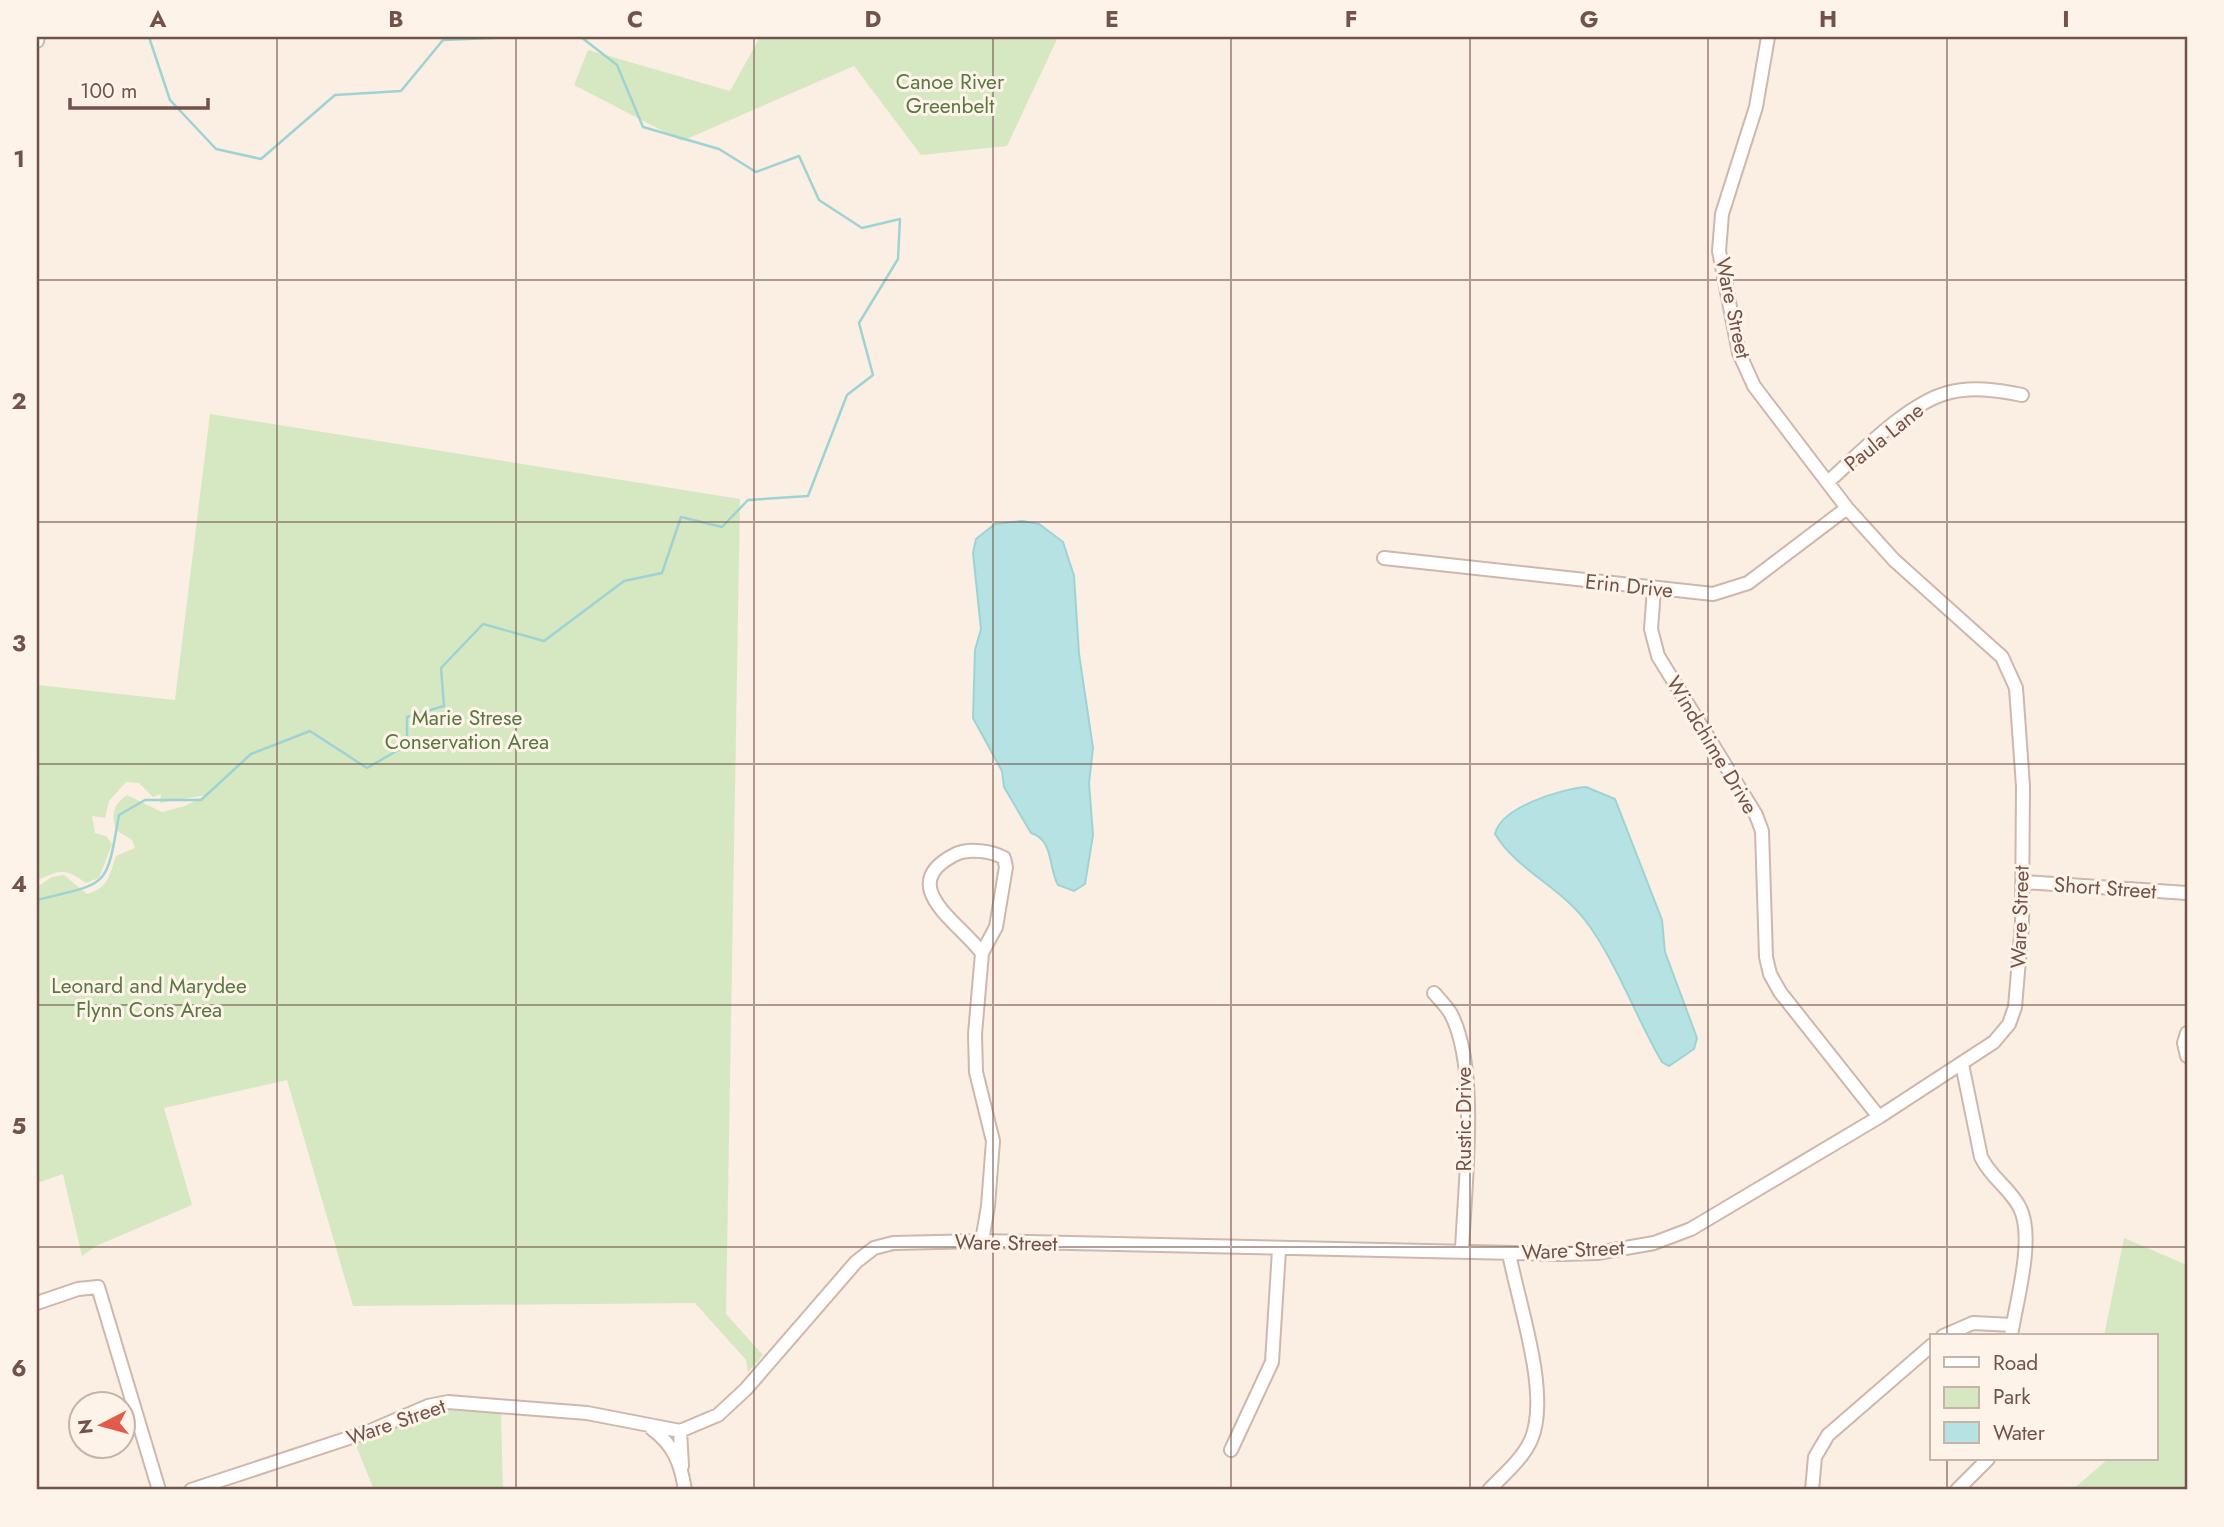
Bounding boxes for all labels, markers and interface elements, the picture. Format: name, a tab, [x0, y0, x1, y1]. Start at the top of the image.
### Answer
text: A	[149, 2, 167, 36]
text: B	[388, 2, 404, 36]
text: C	[627, 2, 643, 36]
text: D	[865, 2, 882, 36]
text: E	[1105, 2, 1119, 36]
text: F	[1345, 2, 1357, 36]
text: G	[1580, 2, 1598, 36]
text: H	[1819, 2, 1837, 36]
text: I	[2062, 2, 2070, 36]
scale bar	[70, 66, 208, 110]
park label: Canoe River Greenbelt	[896, 67, 1005, 121]
text: 100 m	[80, 76, 137, 106]
text: 1	[13, 142, 25, 176]
street label: Ware Street	[1708, 255, 1758, 361]
text: 2	[11, 384, 27, 418]
street label: Paula Lane	[1838, 395, 1930, 478]
street label: Erin Drive	[1584, 566, 1675, 606]
text: 3	[12, 626, 26, 660]
street label: Windchime Drive	[1659, 670, 1765, 820]
park label: Marie Strese Conservation Area	[385, 703, 549, 757]
street label: Ware Street	[2003, 865, 2037, 969]
text: 4	[11, 867, 27, 901]
street label: Short Street	[2053, 869, 2157, 907]
park label: Leonard and Marydee Flynn Cons Area	[51, 971, 247, 1025]
street label: Rustic Drive	[1449, 1066, 1479, 1171]
text: 5	[12, 1109, 26, 1143]
street label: Ware Street	[954, 1227, 1058, 1259]
street label: Ware Street	[1521, 1232, 1625, 1268]
legend	[1930, 1334, 2158, 1460]
text: Road	[1993, 1348, 2038, 1378]
text: 6	[11, 1351, 27, 1385]
text: Park	[1993, 1382, 2031, 1412]
north arrow	[66, 1390, 136, 1460]
street label: Ware Street	[342, 1391, 450, 1453]
text: N	[71, 1418, 100, 1436]
text: Water	[1993, 1418, 2046, 1448]

